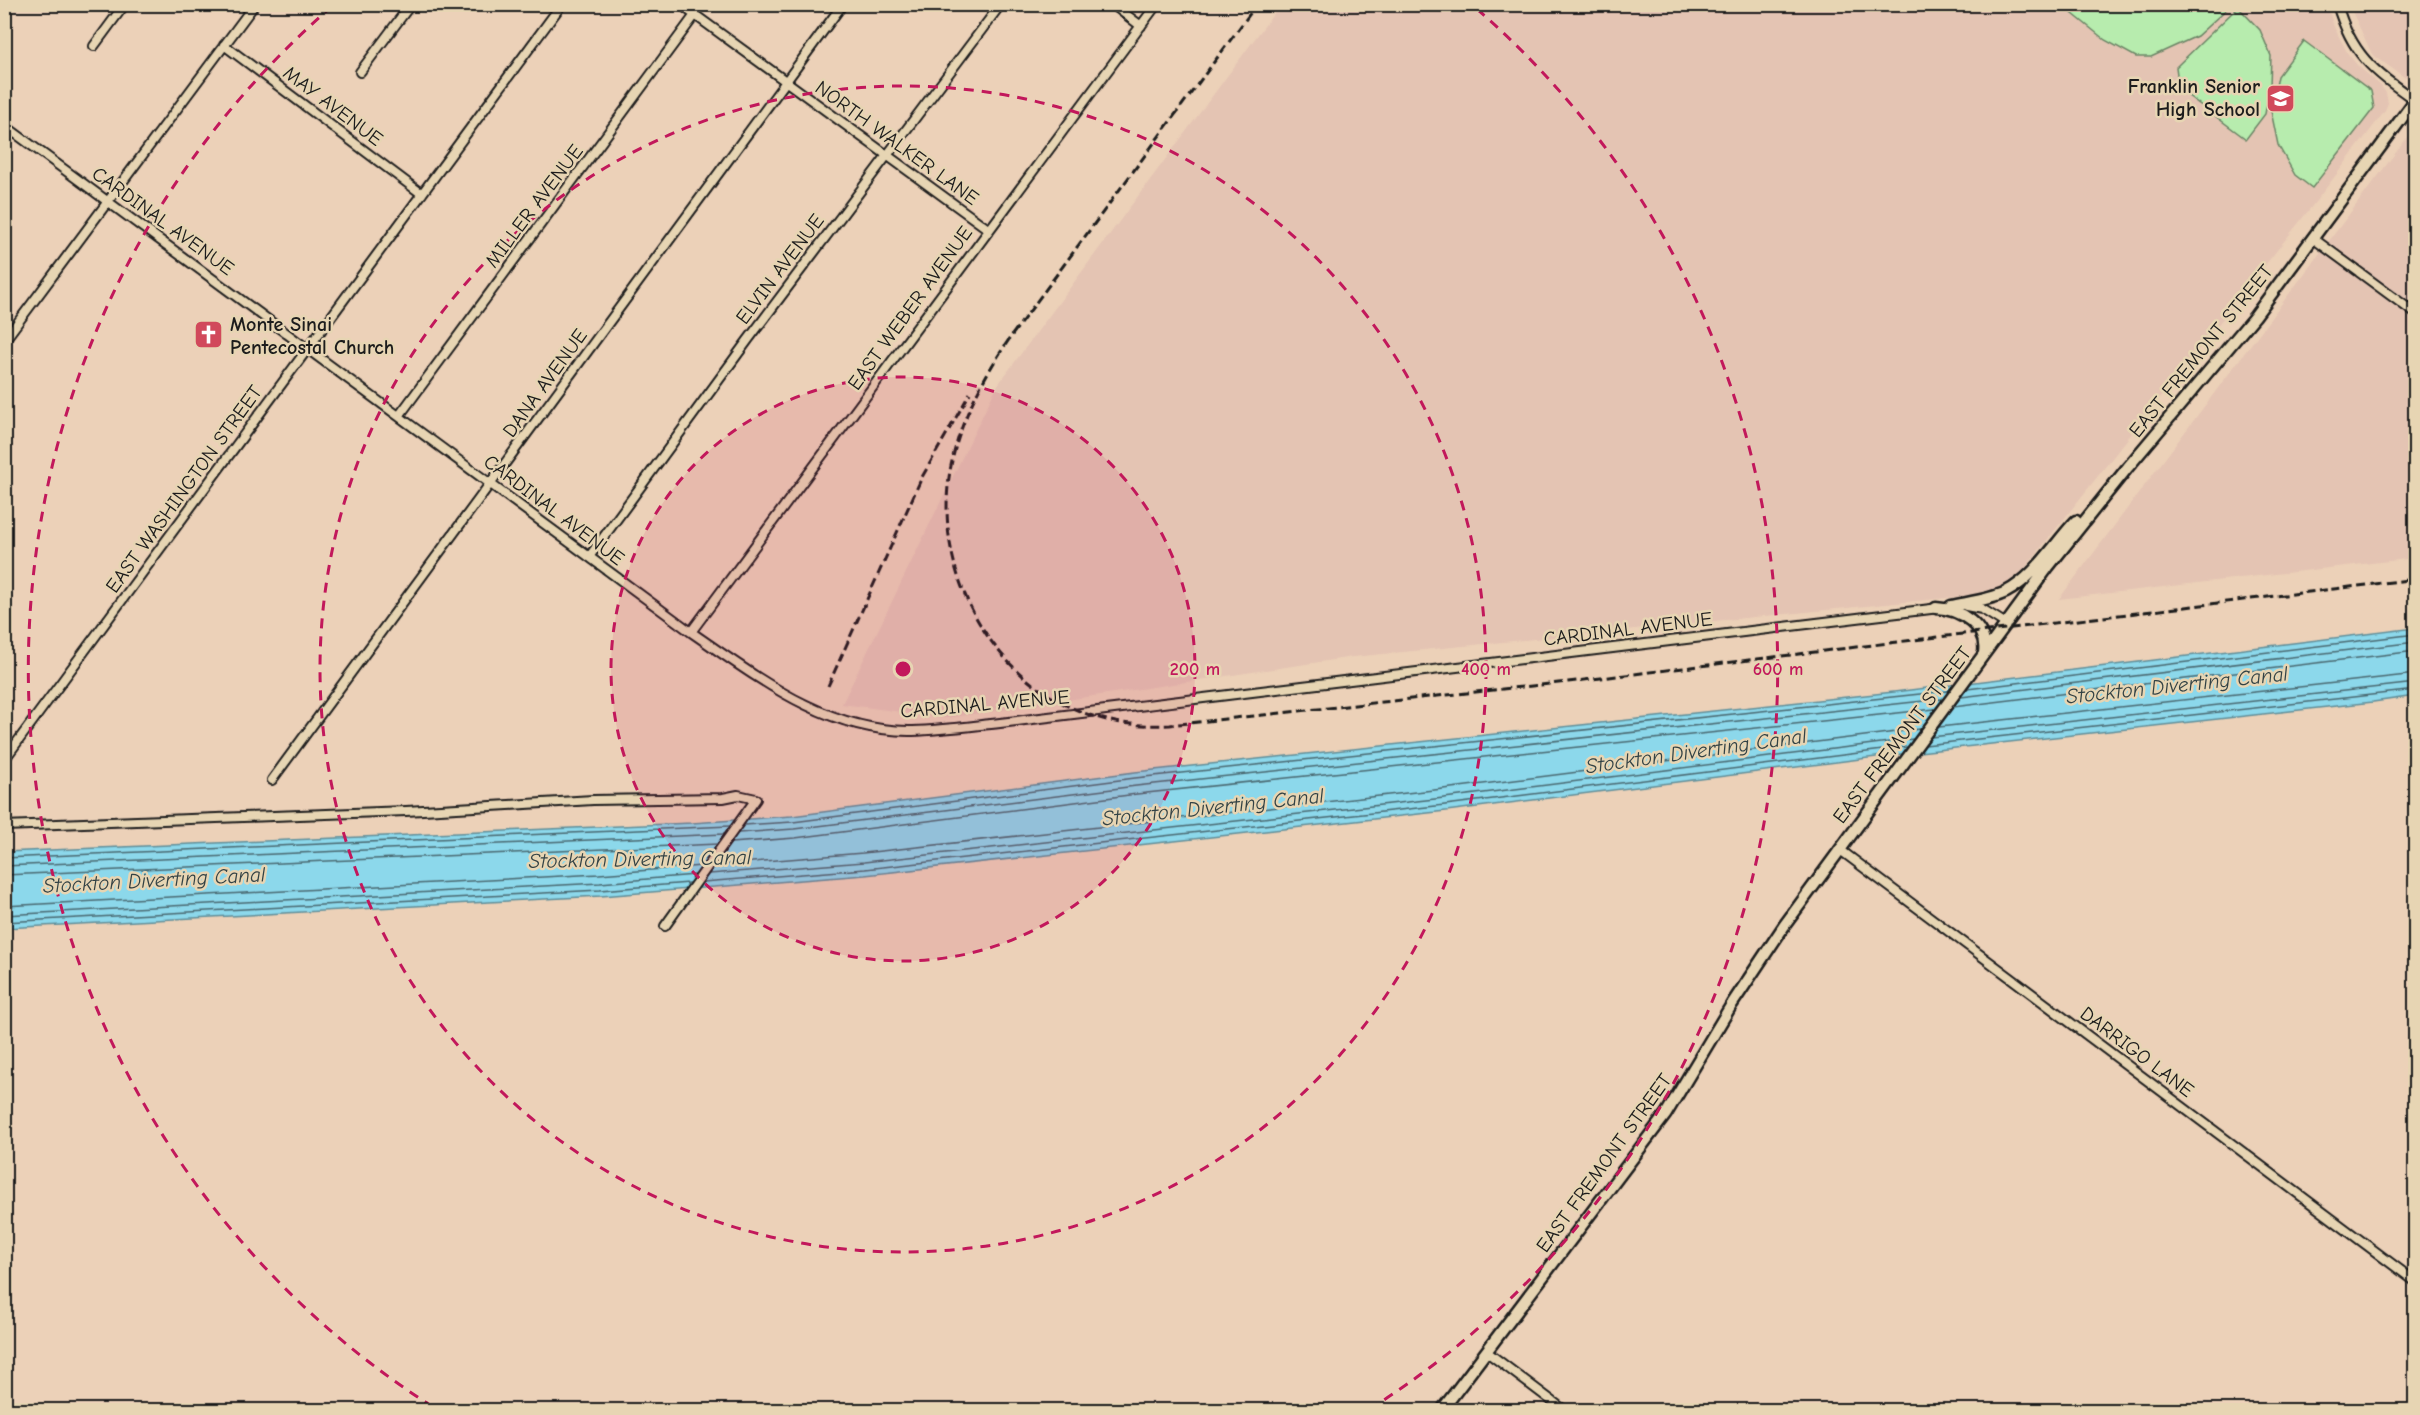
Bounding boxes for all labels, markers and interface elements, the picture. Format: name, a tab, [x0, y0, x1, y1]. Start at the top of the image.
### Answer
street label: MAY AVENUE	[279, 61, 387, 151]
place label: Franklin Senior High School	[2128, 75, 2260, 121]
street label: NORTH WALKER LANE	[811, 76, 983, 210]
school or university icon: Franklin Senior High School	[2265, 82, 2297, 114]
street label: MILLER AVENUE	[480, 140, 588, 272]
street label: CARDINAL AVENUE	[88, 162, 238, 280]
street label: ELVIN AVENUE	[731, 210, 829, 328]
street label: EAST WEBER AVENUE	[843, 222, 977, 394]
street label: EAST FREMONT STREET	[2124, 260, 2278, 442]
place label: Monte Sinai Pentecostal Church	[230, 313, 394, 359]
church icon: Monte Sinai Pentecostal Church	[193, 319, 225, 351]
street label: DANA AVENUE	[498, 324, 592, 442]
street label: EAST WASHINGTON STREET	[101, 380, 267, 597]
street label: CARDINAL AVENUE	[479, 450, 629, 570]
street label: CARDINAL AVENUE	[1542, 607, 1714, 651]
street label: EAST FREMONT STREET	[1828, 642, 1976, 828]
centre of rings	[893, 659, 913, 679]
text: 200 m	[1170, 659, 1220, 680]
text: 400 m	[1461, 659, 1511, 680]
text: 600 m	[1753, 659, 1803, 680]
water label: Stockton Diverting Canal	[2065, 661, 2289, 709]
street label: CARDINAL AVENUE	[899, 685, 1071, 723]
water label: Stockton Diverting Canal	[1584, 724, 1808, 778]
water label: Stockton Diverting Canal	[1101, 783, 1325, 831]
water label: Stockton Diverting Canal	[528, 845, 752, 873]
water label: Stockton Diverting Canal	[42, 862, 266, 898]
street label: DARRIGO LANE	[2076, 1002, 2198, 1102]
street label: EAST FREMONT STREET	[1531, 1069, 1677, 1257]

